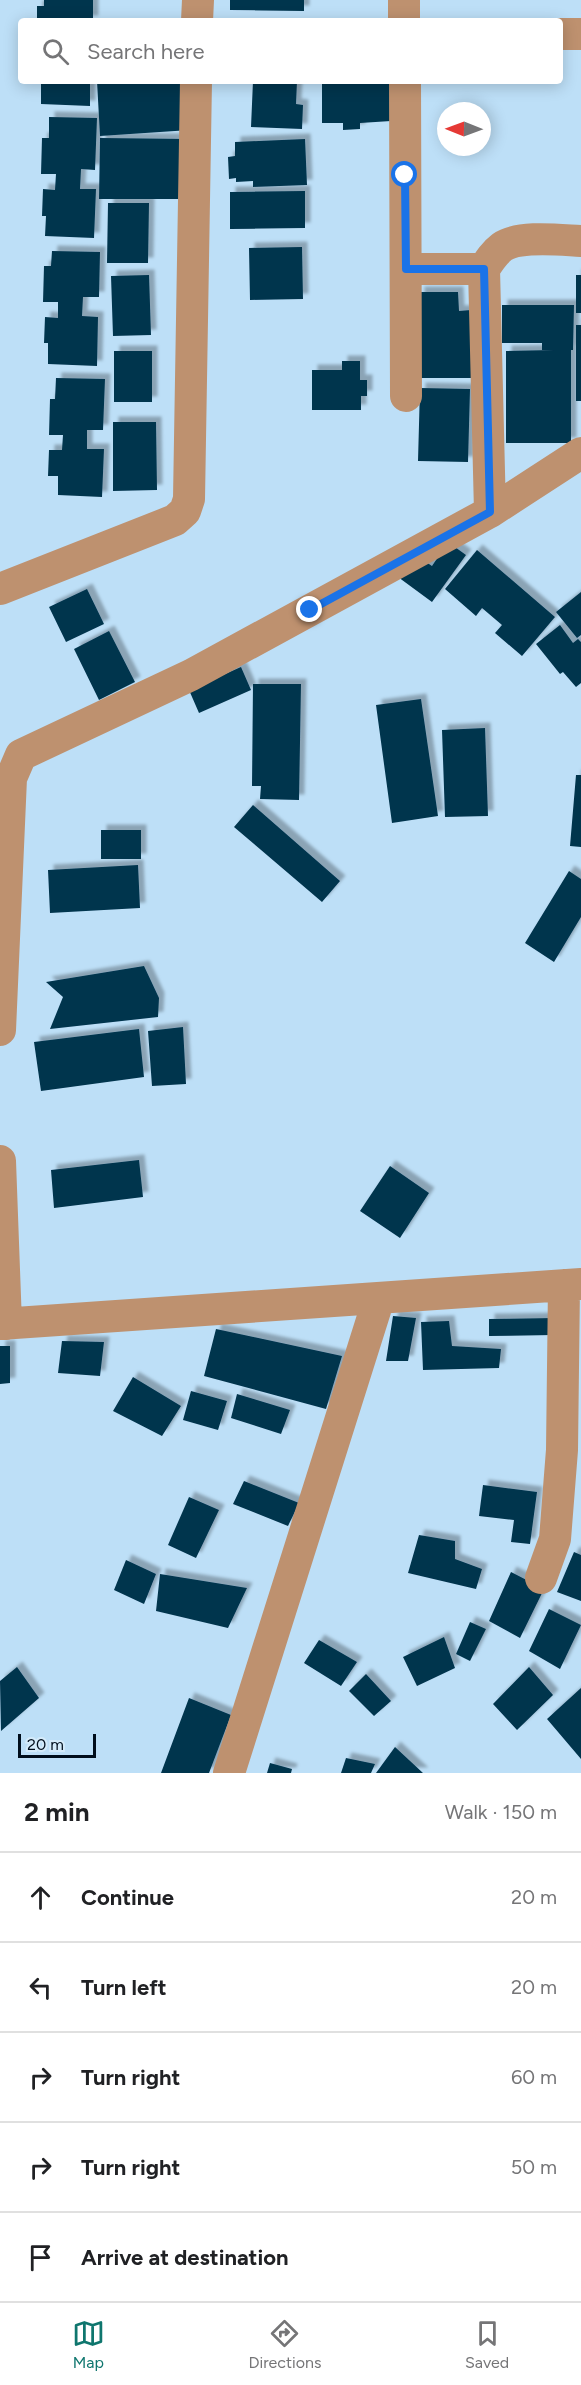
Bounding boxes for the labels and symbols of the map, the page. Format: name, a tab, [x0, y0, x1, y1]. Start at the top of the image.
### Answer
north arrow	[437, 102, 491, 156]
route start	[391, 161, 417, 187]
route end	[296, 596, 322, 622]
scale bar	[18, 1731, 96, 1758]

